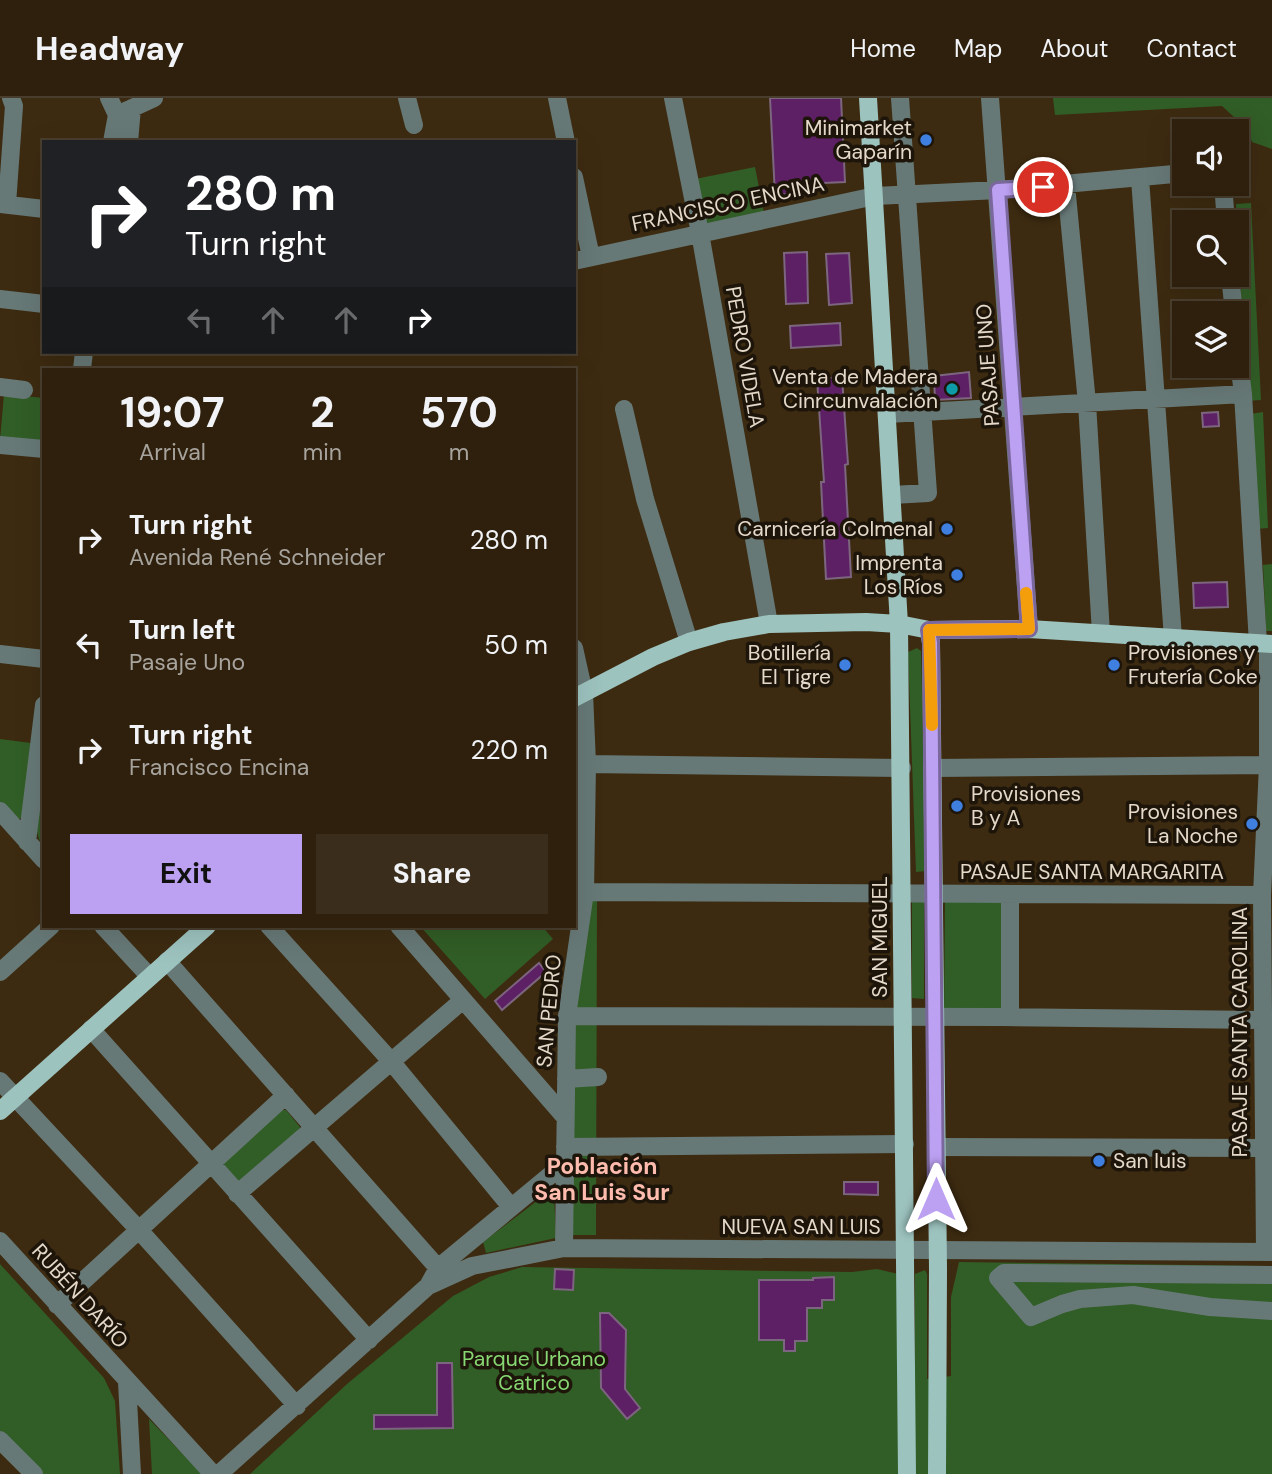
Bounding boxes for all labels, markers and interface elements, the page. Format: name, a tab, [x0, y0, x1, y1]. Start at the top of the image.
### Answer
text: Headway	[35, 27, 184, 70]
text: Home	[850, 33, 916, 64]
text: Map	[954, 33, 1002, 64]
text: About	[1040, 33, 1109, 64]
text: Contact	[1147, 33, 1237, 64]
place label: Minimarket Gaparín	[805, 114, 912, 166]
map controls	[1172, 119, 1249, 378]
button: sound	[1172, 119, 1249, 196]
marker: Minimarket Gaparín	[918, 132, 934, 148]
pin	[1013, 157, 1073, 217]
text: 280 m	[185, 161, 336, 225]
icon: right	[70, 168, 161, 259]
icon: arrive	[1024, 168, 1062, 206]
street label: FRANCISCO ENCINA	[629, 170, 827, 238]
button: search	[1172, 210, 1249, 287]
text: Turn right	[185, 223, 327, 265]
street label: PEDRO VIDELA	[719, 284, 771, 430]
icon: left	[181, 301, 219, 339]
icon: ahead	[254, 301, 292, 339]
icon: ahead	[327, 301, 365, 339]
icon: right	[400, 301, 438, 339]
button: layers	[1172, 301, 1249, 378]
street label: PASAJE UNO	[970, 303, 1006, 427]
place label: Venta de Madera Cinrcunvalación	[772, 363, 938, 415]
marker: Venta de Madera Cinrcunvalación	[944, 381, 960, 397]
text: 19:07	[120, 385, 225, 440]
text: 2	[310, 385, 334, 440]
text: 570	[420, 385, 498, 440]
text: Arrival	[139, 437, 206, 467]
text: min	[303, 437, 342, 467]
text: m	[449, 437, 469, 467]
text: Turn right	[129, 508, 253, 542]
place label: Carnicería Colmenal	[737, 515, 933, 543]
icon: right	[70, 521, 108, 559]
marker: Carnicería Colmenal	[939, 521, 955, 537]
text: 280 m	[470, 523, 548, 557]
text: Avenida René Schneider	[129, 542, 385, 572]
place label: Imprenta Los Ríos	[855, 549, 943, 601]
marker: Imprenta Los Ríos	[949, 567, 965, 583]
text: Turn left	[129, 613, 236, 647]
icon: left	[70, 626, 108, 664]
text: 50 m	[484, 628, 548, 662]
place label: Botillería El Tigre	[748, 639, 831, 691]
place label: Provisiones y Frutería Coke	[1128, 639, 1258, 691]
text: Pasaje Uno	[129, 647, 245, 677]
marker: Botillería El Tigre	[837, 657, 853, 673]
marker: Provisiones y Frutería Coke	[1106, 657, 1122, 673]
text: Turn right	[129, 718, 253, 752]
icon: right	[70, 731, 108, 769]
text: 220 m	[470, 733, 548, 767]
text: Francisco Encina	[129, 752, 309, 782]
place label: Provisiones B y A	[971, 780, 1081, 832]
marker: Provisiones B y A	[949, 798, 965, 814]
place label: Provisiones La Noche	[1128, 798, 1238, 850]
marker: Provisiones La Noche	[1244, 816, 1260, 832]
button: Exit	[70, 834, 302, 914]
button: Share	[316, 834, 548, 914]
street label: PASAJE SANTA MARGARITA	[960, 858, 1224, 886]
street label: SAN MIGUEL	[866, 876, 894, 998]
street label: PASAJE SANTA CAROLINA	[1226, 907, 1254, 1157]
street label: SAN PEDRO	[530, 953, 568, 1069]
place label: San luis	[1113, 1147, 1187, 1175]
district label: Población San Luis Sur	[534, 1151, 670, 1207]
marker: San luis	[1091, 1153, 1107, 1169]
position arrow	[899, 1162, 973, 1236]
street label: NUEVA SAN LUIS	[721, 1213, 881, 1241]
street label: RUBÉN DARÍO	[25, 1238, 135, 1354]
park label: Parque Urbano Catrico	[462, 1345, 606, 1397]

